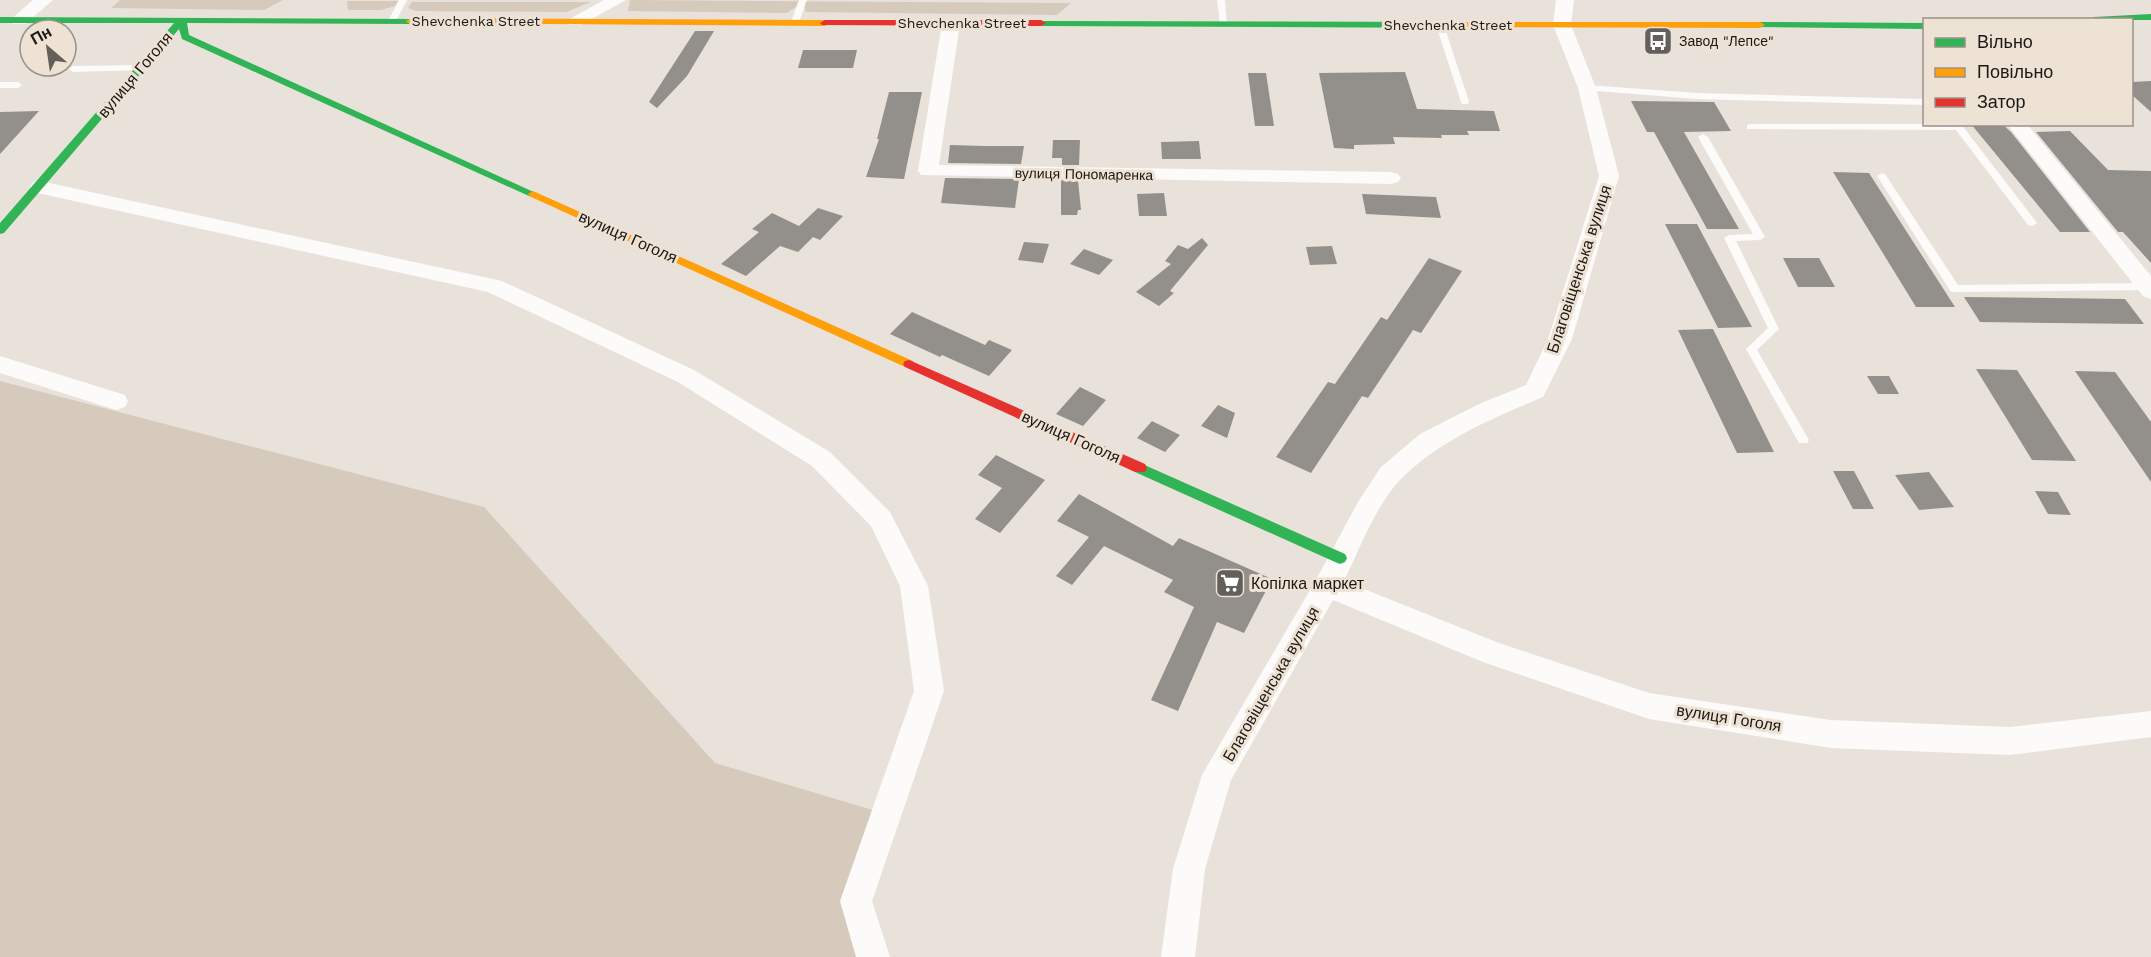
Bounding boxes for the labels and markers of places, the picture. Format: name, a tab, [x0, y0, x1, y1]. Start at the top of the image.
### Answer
bus stop icon: Завод "Лепсе"	[1642, 25, 1674, 57]
place label: Завод "Лепсе"	[1679, 33, 1774, 49]
supermarket icon: Копілка маркет	[1214, 567, 1246, 599]
place label: Копілка маркет	[1251, 574, 1365, 593]

